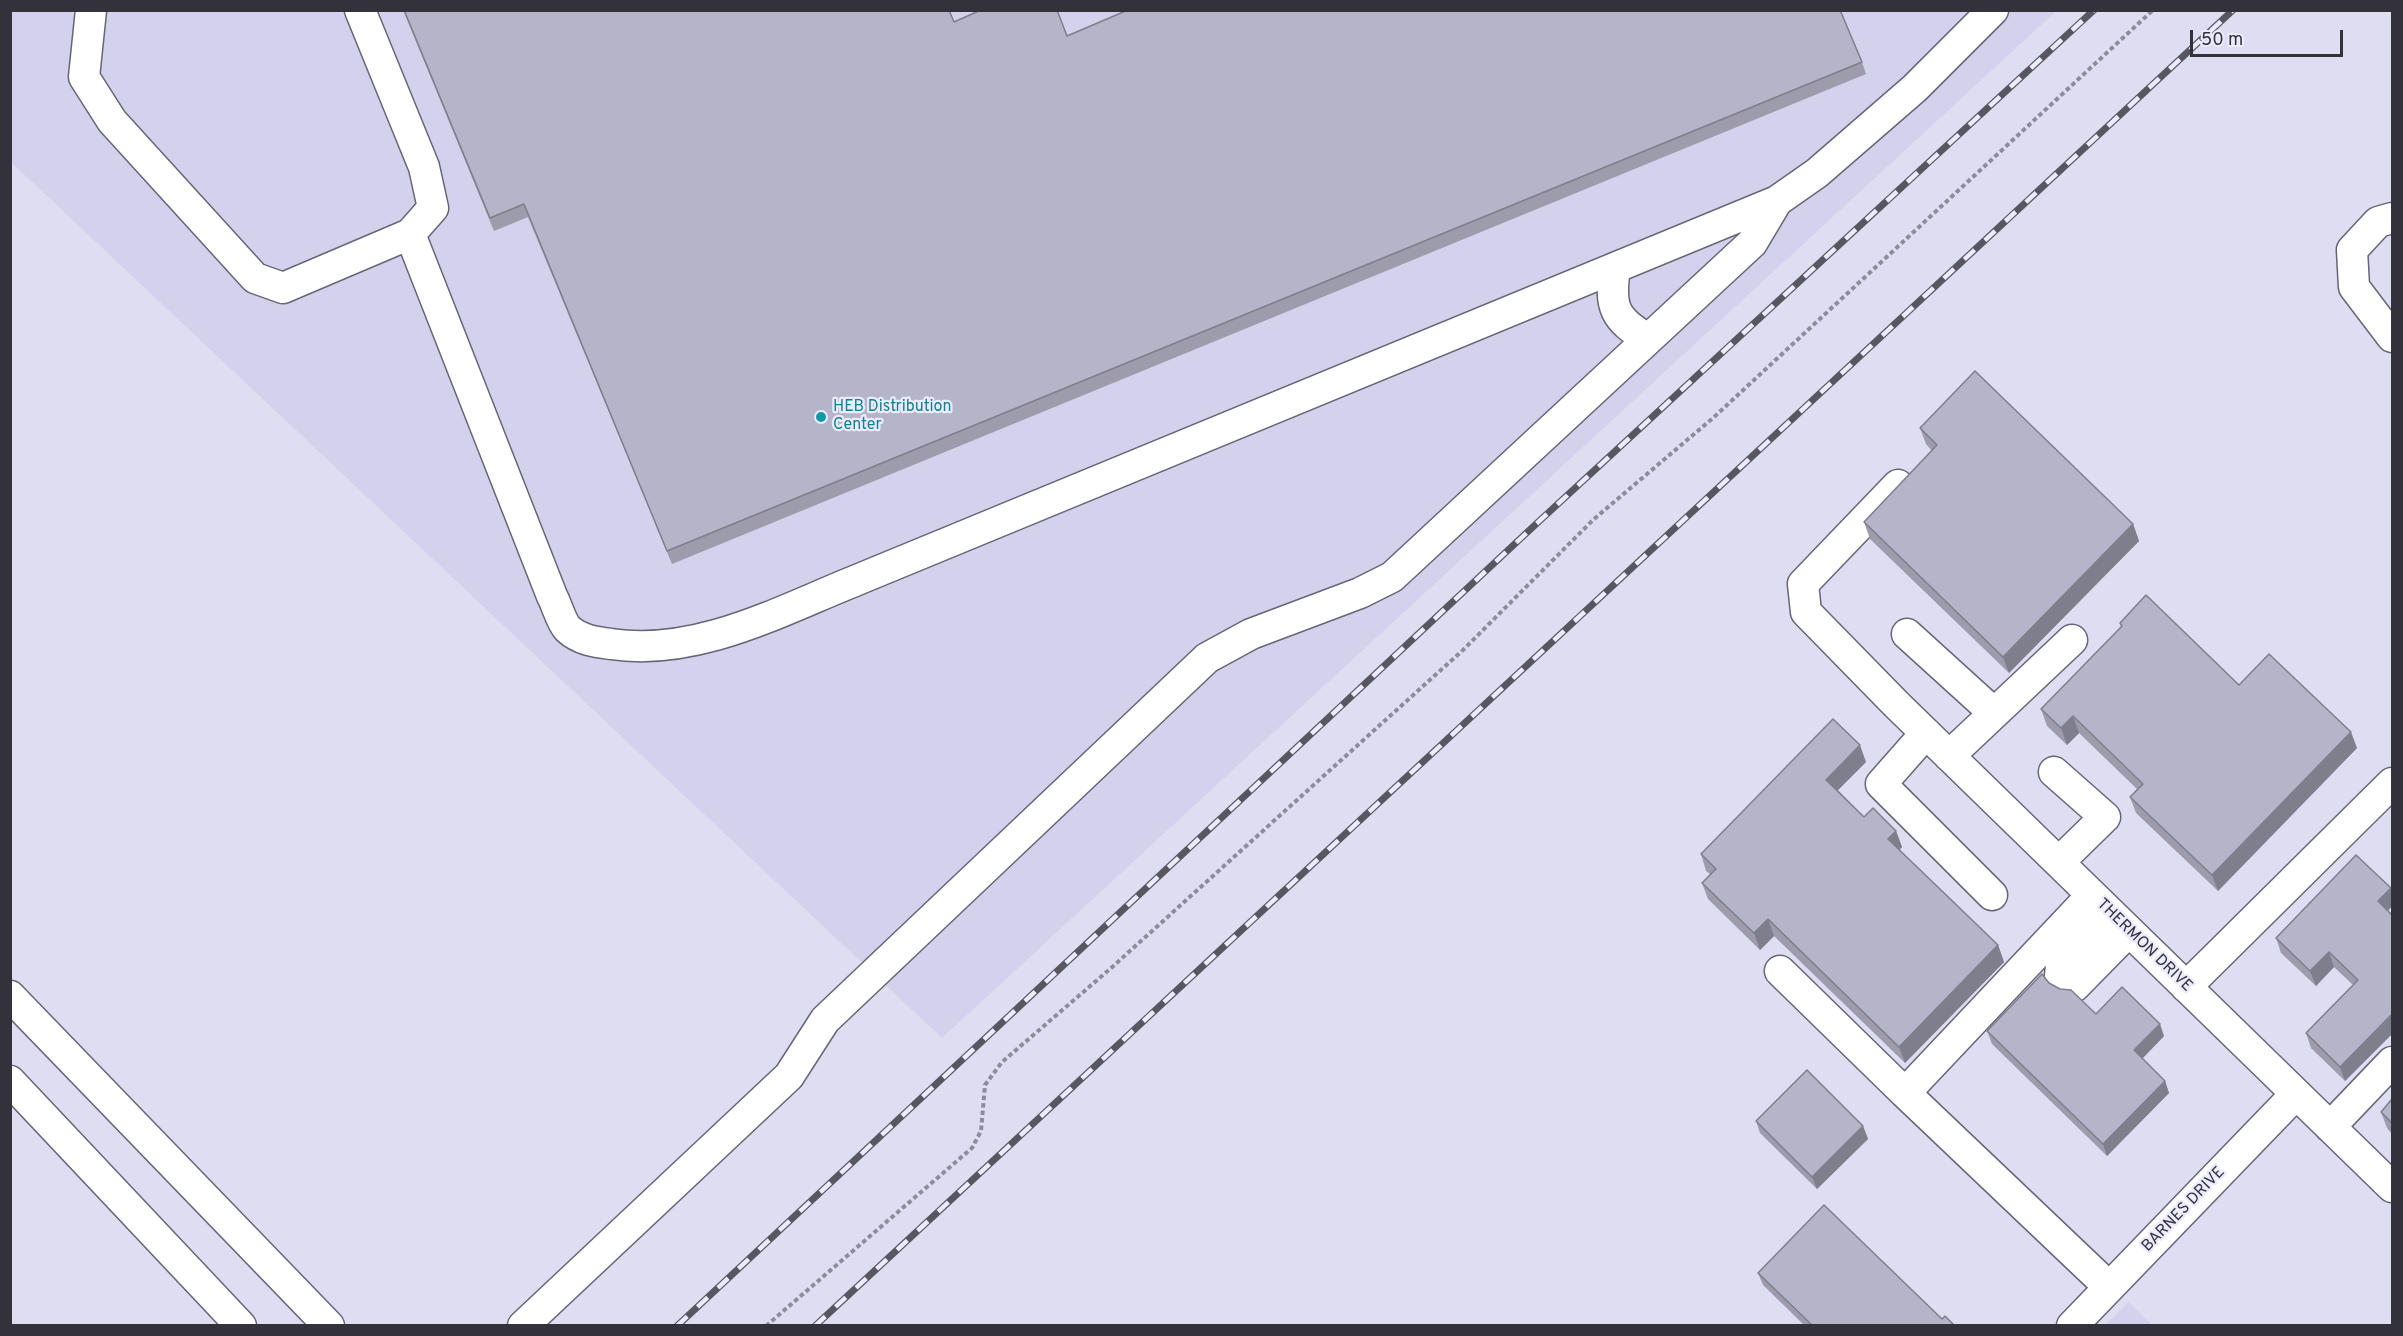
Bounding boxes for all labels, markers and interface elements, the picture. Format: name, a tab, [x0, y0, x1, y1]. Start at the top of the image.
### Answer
scale bar	[2193, 18, 2346, 56]
text: 50 m	[2201, 29, 2243, 52]
place label: HEB Distribution Center	[833, 398, 951, 436]
marker: HEB Distribution Center	[814, 410, 828, 424]
street label: THERMON DRIVE	[2092, 895, 2196, 997]
street label: BARNES DRIVE	[2139, 1163, 2229, 1257]

